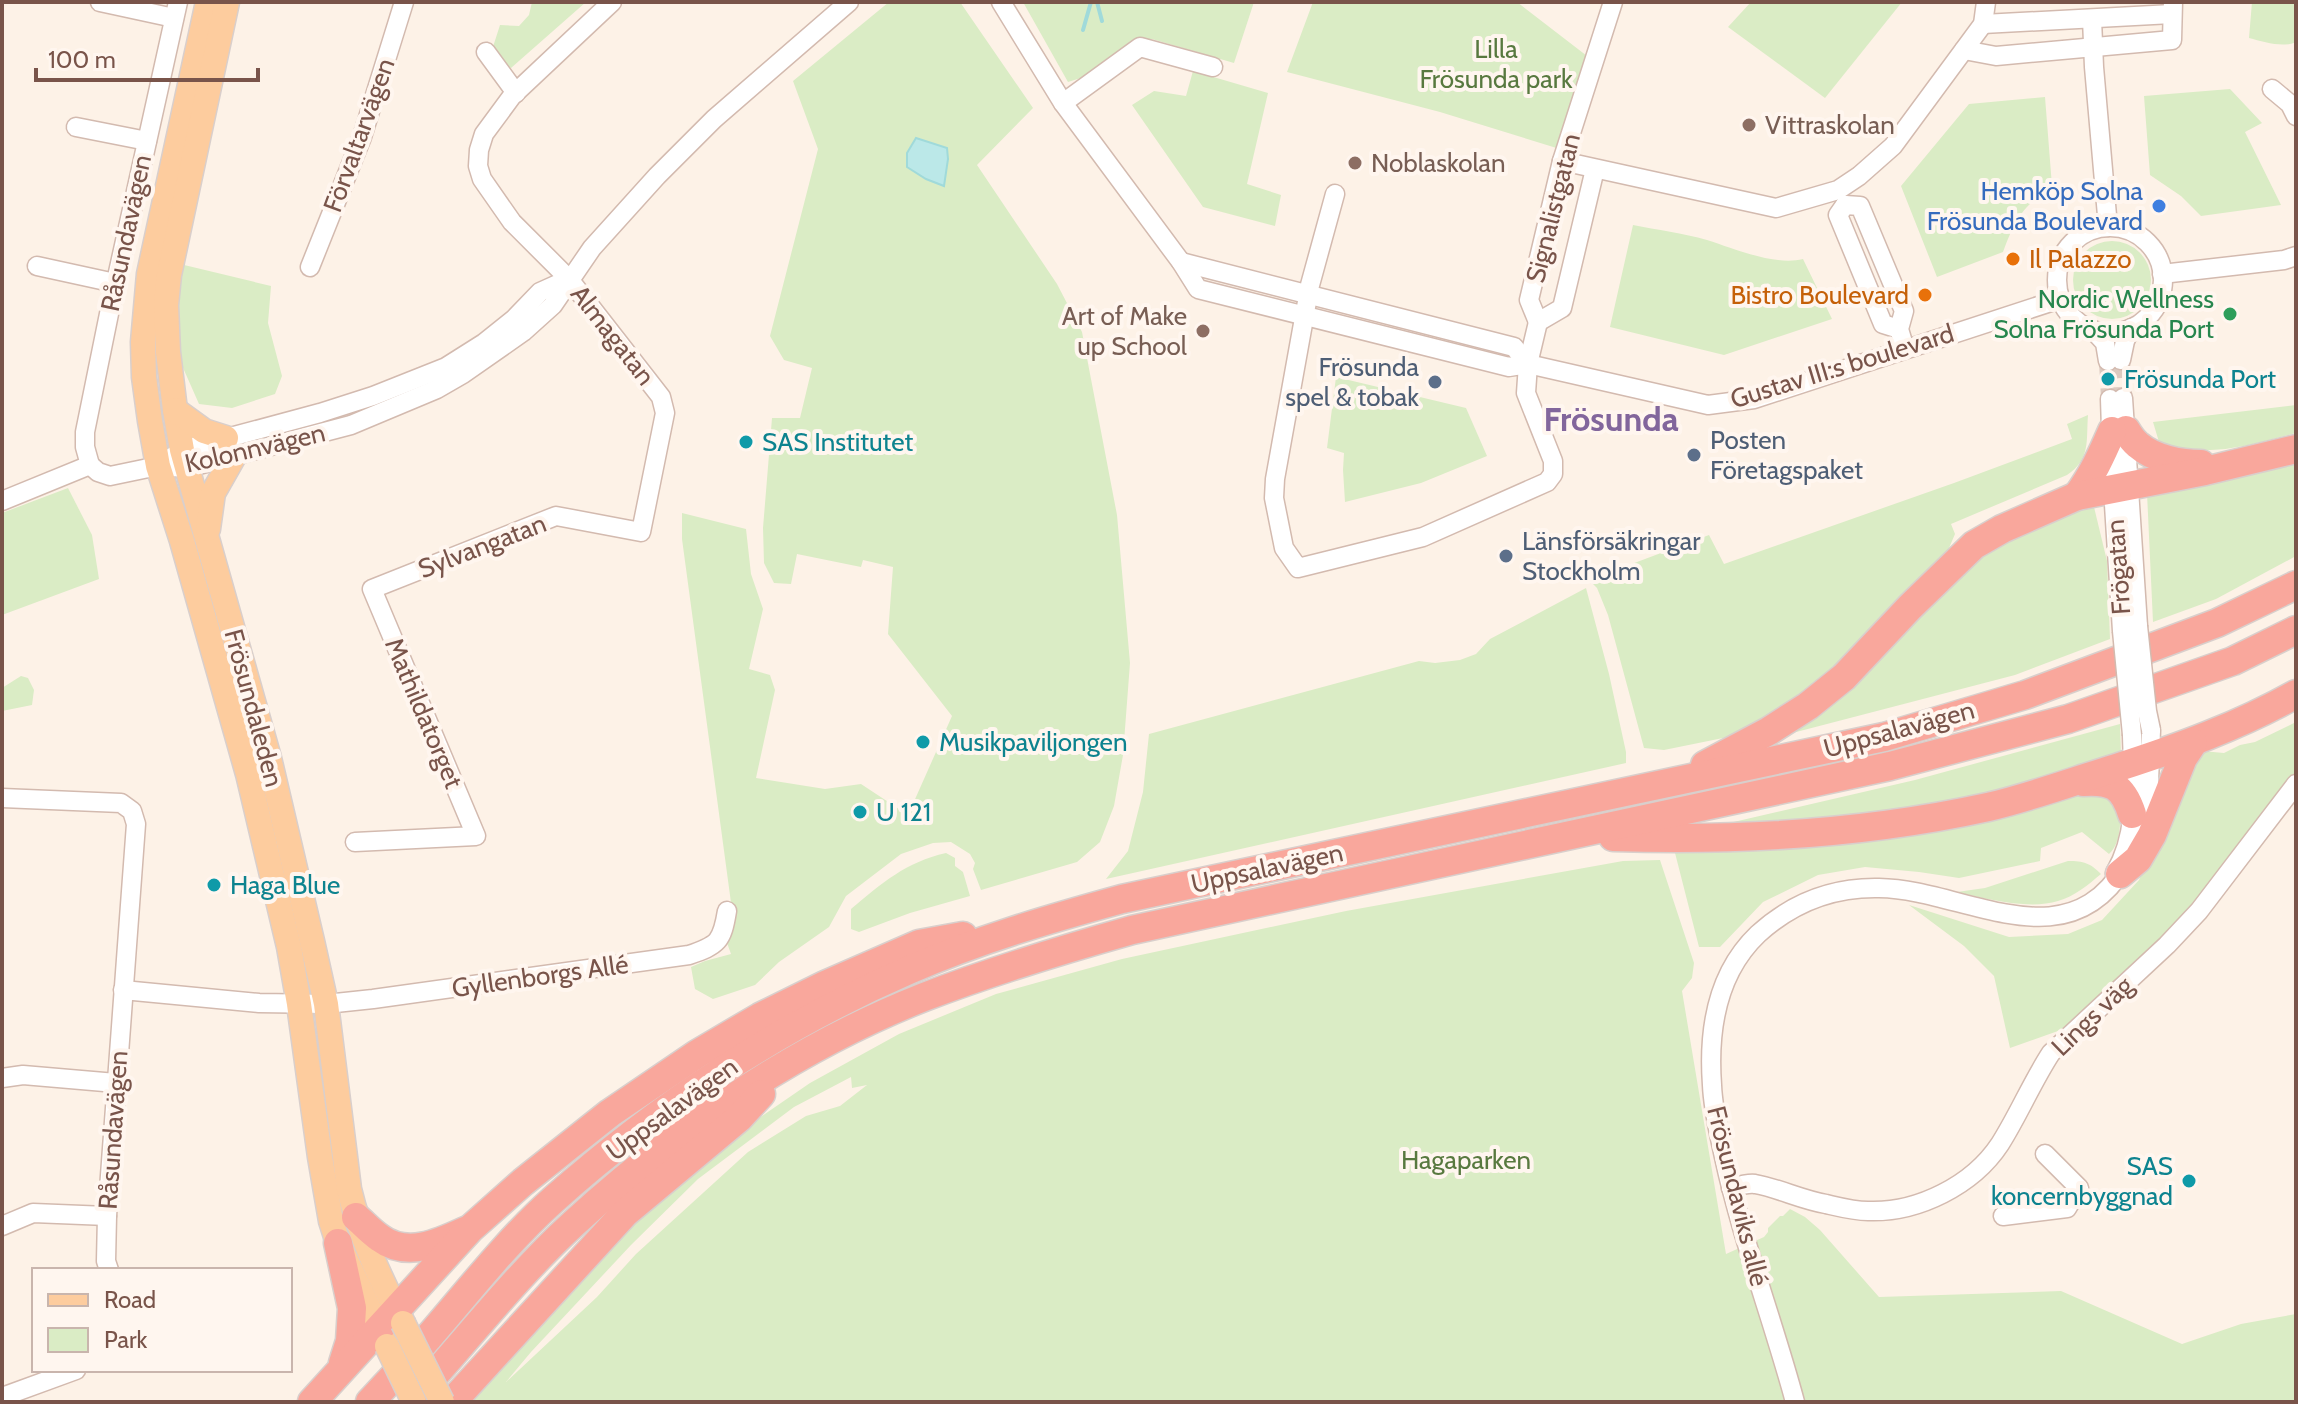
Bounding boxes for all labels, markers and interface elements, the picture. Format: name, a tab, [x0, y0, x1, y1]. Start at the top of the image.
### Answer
scale bar	[36, 32, 258, 82]
park label: Lilla Frösunda park	[1419, 33, 1573, 95]
text: 100 m	[48, 45, 116, 74]
street label: Förvaltarvägen	[316, 54, 402, 216]
place label: Vittraskolan	[1765, 109, 1895, 141]
marker: Vittraskolan	[1740, 116, 1758, 134]
street label: Signalistgatan	[1519, 130, 1587, 286]
place label: Noblaskolan	[1371, 147, 1506, 179]
street label: Råsundavägen	[94, 152, 158, 314]
marker: Noblaskolan	[1346, 154, 1364, 172]
place label: Hemköp Solna Frösunda Boulevard	[1927, 175, 2144, 237]
marker: Hemköp Solna Frösunda Boulevard	[2150, 197, 2168, 215]
place label: Il Palazzo	[2029, 243, 2131, 275]
marker: Il Palazzo	[2004, 250, 2022, 268]
street label: Almagatan	[564, 279, 662, 391]
place label: Bistro Boulevard	[1730, 279, 1909, 311]
place label: Nordic Wellness Solna Frösunda Port	[1993, 283, 2214, 345]
marker: Bistro Boulevard	[1916, 286, 1934, 304]
place label: Art of Make up School	[1062, 300, 1187, 362]
marker: Nordic Wellness Solna Frösunda Port	[2221, 305, 2239, 323]
street label: Gustav III:s boulevard	[1726, 317, 1958, 415]
marker: Art of Make up School	[1194, 322, 1212, 340]
place label: Frösunda spel & tobak	[1285, 351, 1420, 413]
place label: Frösunda Port	[2124, 363, 2276, 395]
marker: Frösunda Port	[2099, 370, 2117, 388]
marker: Frösunda spel & tobak	[1426, 373, 1444, 391]
district label: Frösunda	[1543, 398, 1679, 440]
street label: Kolonnvägen	[182, 416, 328, 480]
place label: Posten Företagspaket	[1710, 424, 1863, 486]
place label: SAS Institutet	[762, 426, 914, 458]
marker: SAS Institutet	[737, 433, 755, 451]
marker: Posten Företagspaket	[1685, 446, 1703, 464]
street label: Sylvangatan	[414, 507, 550, 585]
street label: Frögatan	[2099, 518, 2137, 616]
place label: Länsförsäkringar Stockholm	[1522, 525, 1701, 587]
marker: Länsförsäkringar Stockholm	[1497, 547, 1515, 565]
street label: Frösundaleden	[218, 626, 290, 790]
street label: Mathildatorget	[378, 633, 470, 793]
street label: Uppsalavägen	[1820, 694, 1978, 764]
place label: Musikpaviljongen	[939, 726, 1127, 758]
marker: Musikpaviljongen	[914, 733, 932, 751]
place label: U 121	[876, 796, 931, 828]
marker: U 121	[851, 803, 869, 821]
street label: Uppsalavägen	[1188, 836, 1346, 900]
place label: Haga Blue	[230, 869, 340, 901]
marker: Haga Blue	[205, 876, 223, 894]
street label: Gyllenborgs Allé	[450, 948, 630, 1004]
street label: Lings väg	[2045, 969, 2140, 1062]
street label: Råsundavägen	[91, 1049, 135, 1211]
street label: Uppsalavägen	[600, 1051, 744, 1167]
street label: Frösundaviks allé	[1700, 1103, 1776, 1289]
park label: Hagaparken	[1401, 1144, 1531, 1176]
place label: SAS koncernbyggnad	[1991, 1150, 2173, 1212]
marker: SAS koncernbyggnad	[2180, 1172, 2198, 1190]
legend	[32, 1268, 292, 1372]
text: Road	[104, 1285, 156, 1314]
text: Park	[104, 1325, 147, 1354]

